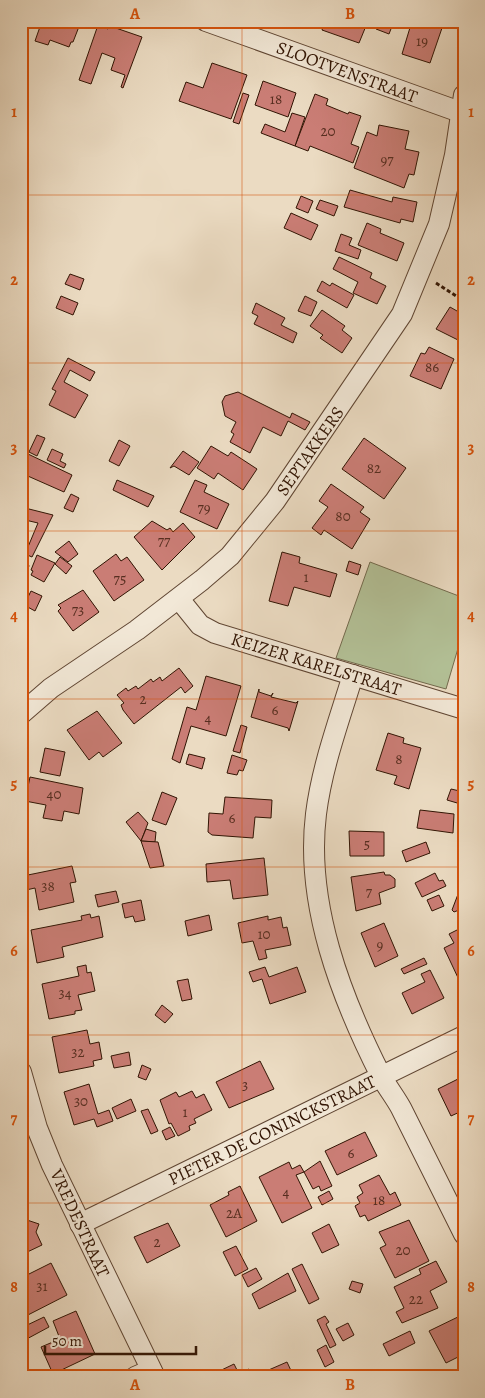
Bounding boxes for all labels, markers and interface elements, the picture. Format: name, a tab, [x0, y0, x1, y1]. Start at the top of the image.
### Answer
text: A	[129, 3, 141, 25]
text: B	[345, 3, 355, 25]
house number: 19	[416, 31, 428, 51]
street label: SLOOTVENSTRAAT	[273, 35, 421, 109]
house number: 18	[270, 89, 282, 109]
text: 1	[11, 101, 17, 123]
text: 1	[468, 101, 474, 123]
house number: 20	[320, 121, 336, 141]
house number: 97	[380, 150, 394, 170]
text: 2	[10, 269, 18, 291]
text: 2	[467, 269, 475, 291]
house number: 86	[425, 357, 439, 377]
street label: SEPTAKKERS	[270, 402, 350, 500]
text: 3	[11, 437, 18, 459]
text: 3	[468, 437, 475, 459]
house number: 82	[367, 458, 381, 478]
house number: 79	[197, 498, 211, 518]
house number: 80	[335, 506, 351, 526]
house number: 77	[158, 531, 171, 551]
house number: 1	[303, 567, 309, 587]
house number: 75	[114, 569, 126, 589]
house number: 73	[72, 600, 84, 620]
text: 4	[10, 605, 18, 627]
text: 4	[467, 605, 475, 627]
street label: KEIZER KARELSTRAAT	[228, 627, 404, 701]
house number: 2	[139, 689, 147, 709]
house number: 6	[272, 700, 279, 720]
house number: 4	[205, 708, 212, 728]
house number: 8	[395, 749, 403, 769]
text: 5	[11, 773, 18, 795]
text: 5	[468, 773, 475, 795]
house number: 40	[47, 784, 61, 804]
house number: 6	[229, 808, 236, 828]
house number: 5	[364, 834, 370, 854]
house number: 38	[41, 876, 55, 896]
house number: 7	[366, 882, 373, 902]
house number: 10	[257, 924, 271, 944]
house number: 9	[377, 935, 384, 955]
text: 6	[10, 940, 18, 962]
text: 6	[467, 940, 475, 962]
house number: 34	[58, 983, 72, 1003]
house number: 32	[71, 1042, 85, 1062]
street label: PIETER DE CONINCKSTRAAT	[164, 1069, 380, 1191]
house number: 3	[242, 1075, 248, 1095]
house number: 30	[74, 1091, 88, 1111]
house number: 1	[182, 1102, 188, 1122]
text: 7	[11, 1108, 18, 1130]
text: 7	[468, 1108, 475, 1130]
house number: 6	[348, 1143, 355, 1163]
street label: VREDESTRAAT	[44, 1164, 116, 1281]
house number: 4	[283, 1182, 290, 1202]
house number: 18	[373, 1190, 385, 1210]
house number: 2A	[226, 1203, 242, 1223]
house number: 2	[153, 1232, 161, 1252]
house number: 20	[395, 1240, 411, 1260]
text: 8	[10, 1276, 18, 1298]
house number: 31	[36, 1276, 48, 1296]
text: 8	[467, 1276, 475, 1298]
house number: 22	[409, 1289, 423, 1309]
scale bar	[45, 1323, 196, 1355]
text: 50 m	[52, 1331, 82, 1351]
text: A	[129, 1374, 141, 1396]
text: B	[345, 1374, 355, 1396]

